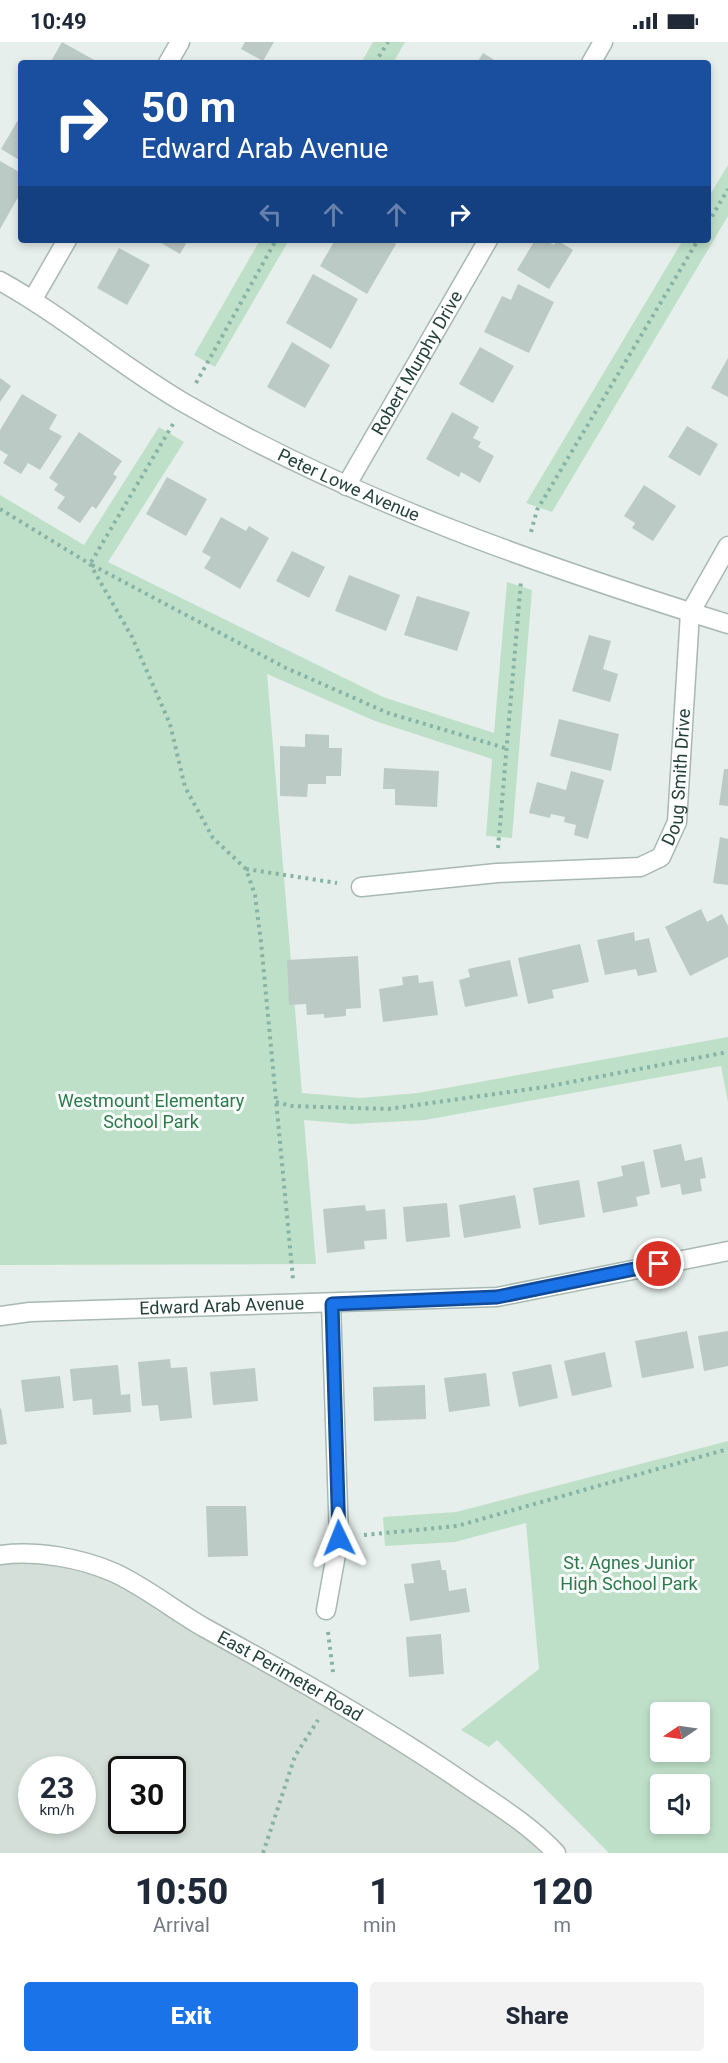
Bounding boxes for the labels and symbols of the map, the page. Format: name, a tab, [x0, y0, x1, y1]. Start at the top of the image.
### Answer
street label: Robert Murphy Drive	[367, 287, 466, 439]
street label: Peter Lowe Avenue	[274, 444, 423, 525]
street label: Doug Smith Drive	[657, 708, 694, 849]
park label: Westmount Elementary School Park	[58, 1090, 245, 1132]
pin	[633, 1238, 684, 1289]
street label: Edward Arab Avenue	[139, 1292, 304, 1318]
position arrow	[307, 1506, 371, 1570]
park label: St. Agnes Junior High School Park	[560, 1552, 699, 1594]
street label: East Perimeter Road	[214, 1626, 367, 1725]
north arrow	[650, 1702, 710, 1762]
speed limit sign: 30	[108, 1756, 186, 1834]

